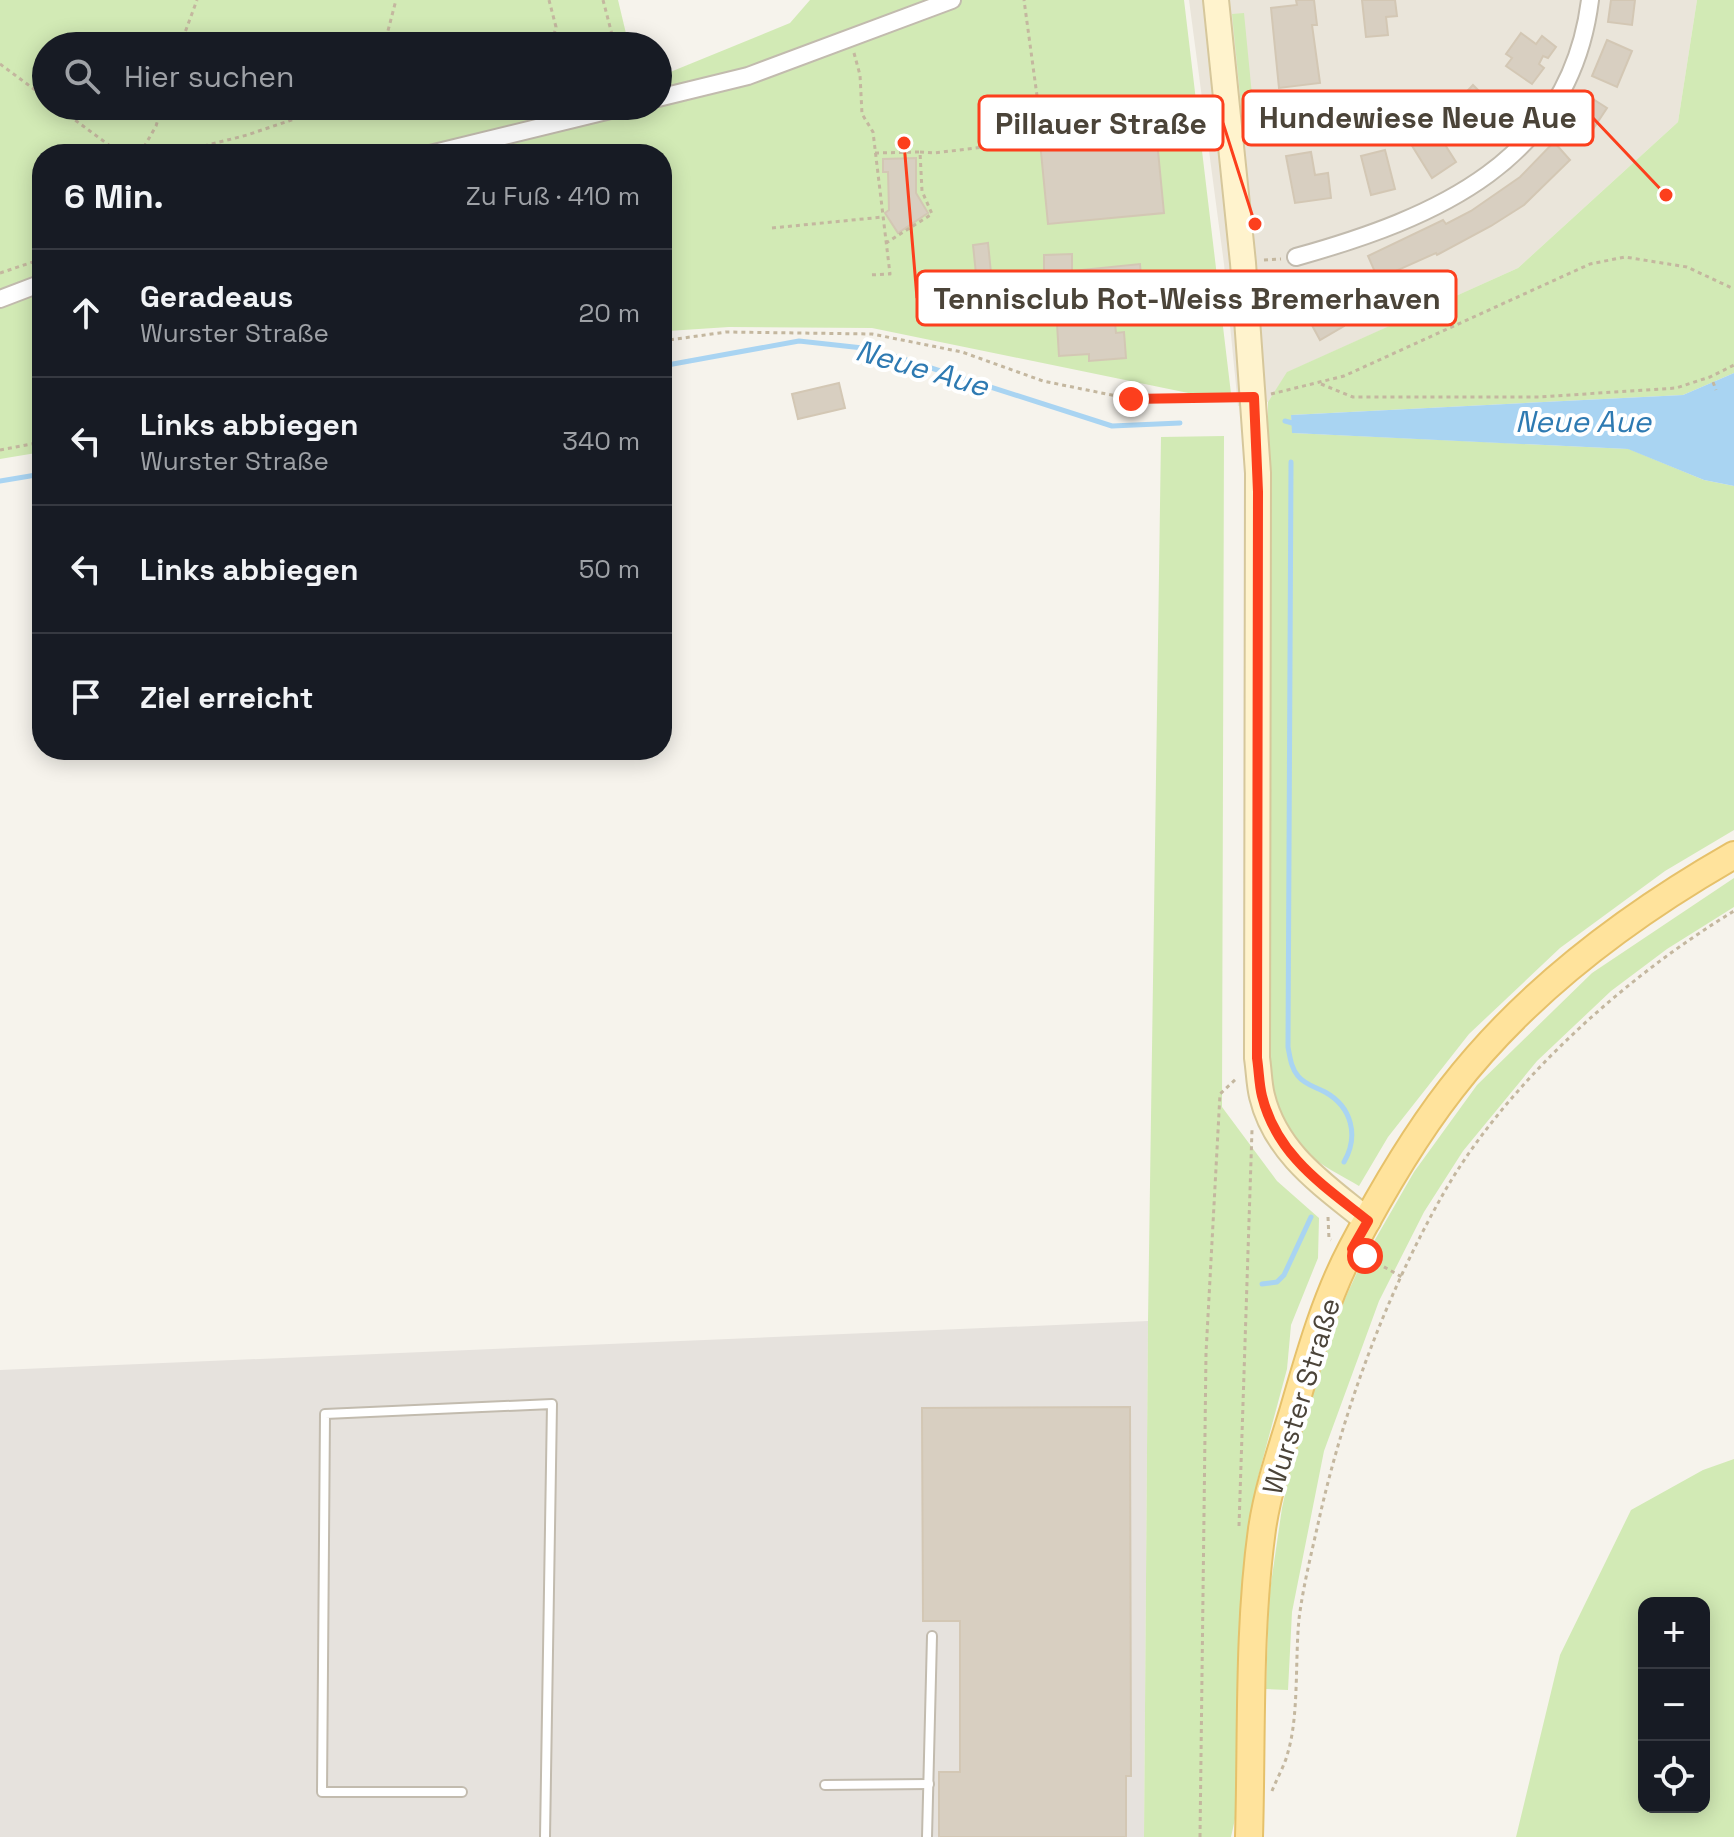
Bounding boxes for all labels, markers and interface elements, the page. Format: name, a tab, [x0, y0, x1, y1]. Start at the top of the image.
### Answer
search box	[32, 32, 672, 120]
icon: search	[60, 54, 104, 98]
text: Hier suchen	[124, 57, 294, 96]
callout: Hundewiese Neue Aue	[1243, 91, 1593, 145]
callout: Pillauer Straße	[979, 96, 1223, 150]
text: Hundewiese Neue Aue	[1259, 98, 1577, 137]
text: Pillauer Straße	[995, 104, 1207, 143]
text: 6 Min.	[64, 175, 164, 218]
text: Zu Fuß · 410 m	[466, 179, 640, 213]
callout: Tennisclub Rot-Weiss Bremerhaven	[917, 271, 1456, 325]
text: Geradeaus	[140, 277, 293, 316]
text: Tennisclub Rot-Weiss Bremerhaven	[933, 279, 1441, 318]
icon: ahead	[64, 291, 108, 335]
text: 20 m	[579, 296, 640, 330]
text: Wurster Straße	[140, 316, 329, 350]
water label: Neue Aue	[851, 330, 994, 406]
route end	[1113, 381, 1149, 417]
water label: Neue Aue	[1515, 402, 1652, 441]
text: Links abbiegen	[140, 405, 358, 444]
icon: left	[64, 419, 108, 463]
text: 340 m	[562, 424, 640, 458]
text: Wurster Straße	[140, 444, 329, 478]
icon: left	[64, 547, 108, 591]
text: Links abbiegen	[140, 550, 358, 589]
text: 50 m	[579, 552, 640, 586]
icon: arrive	[64, 675, 108, 719]
text: Ziel erreicht	[140, 678, 313, 717]
route start	[1347, 1238, 1383, 1274]
street label: Wurster Straße	[1254, 1294, 1348, 1498]
map controls	[1638, 1597, 1710, 1813]
button: +	[1638, 1597, 1710, 1669]
button: −	[1638, 1669, 1710, 1741]
button: locate	[1638, 1741, 1710, 1813]

